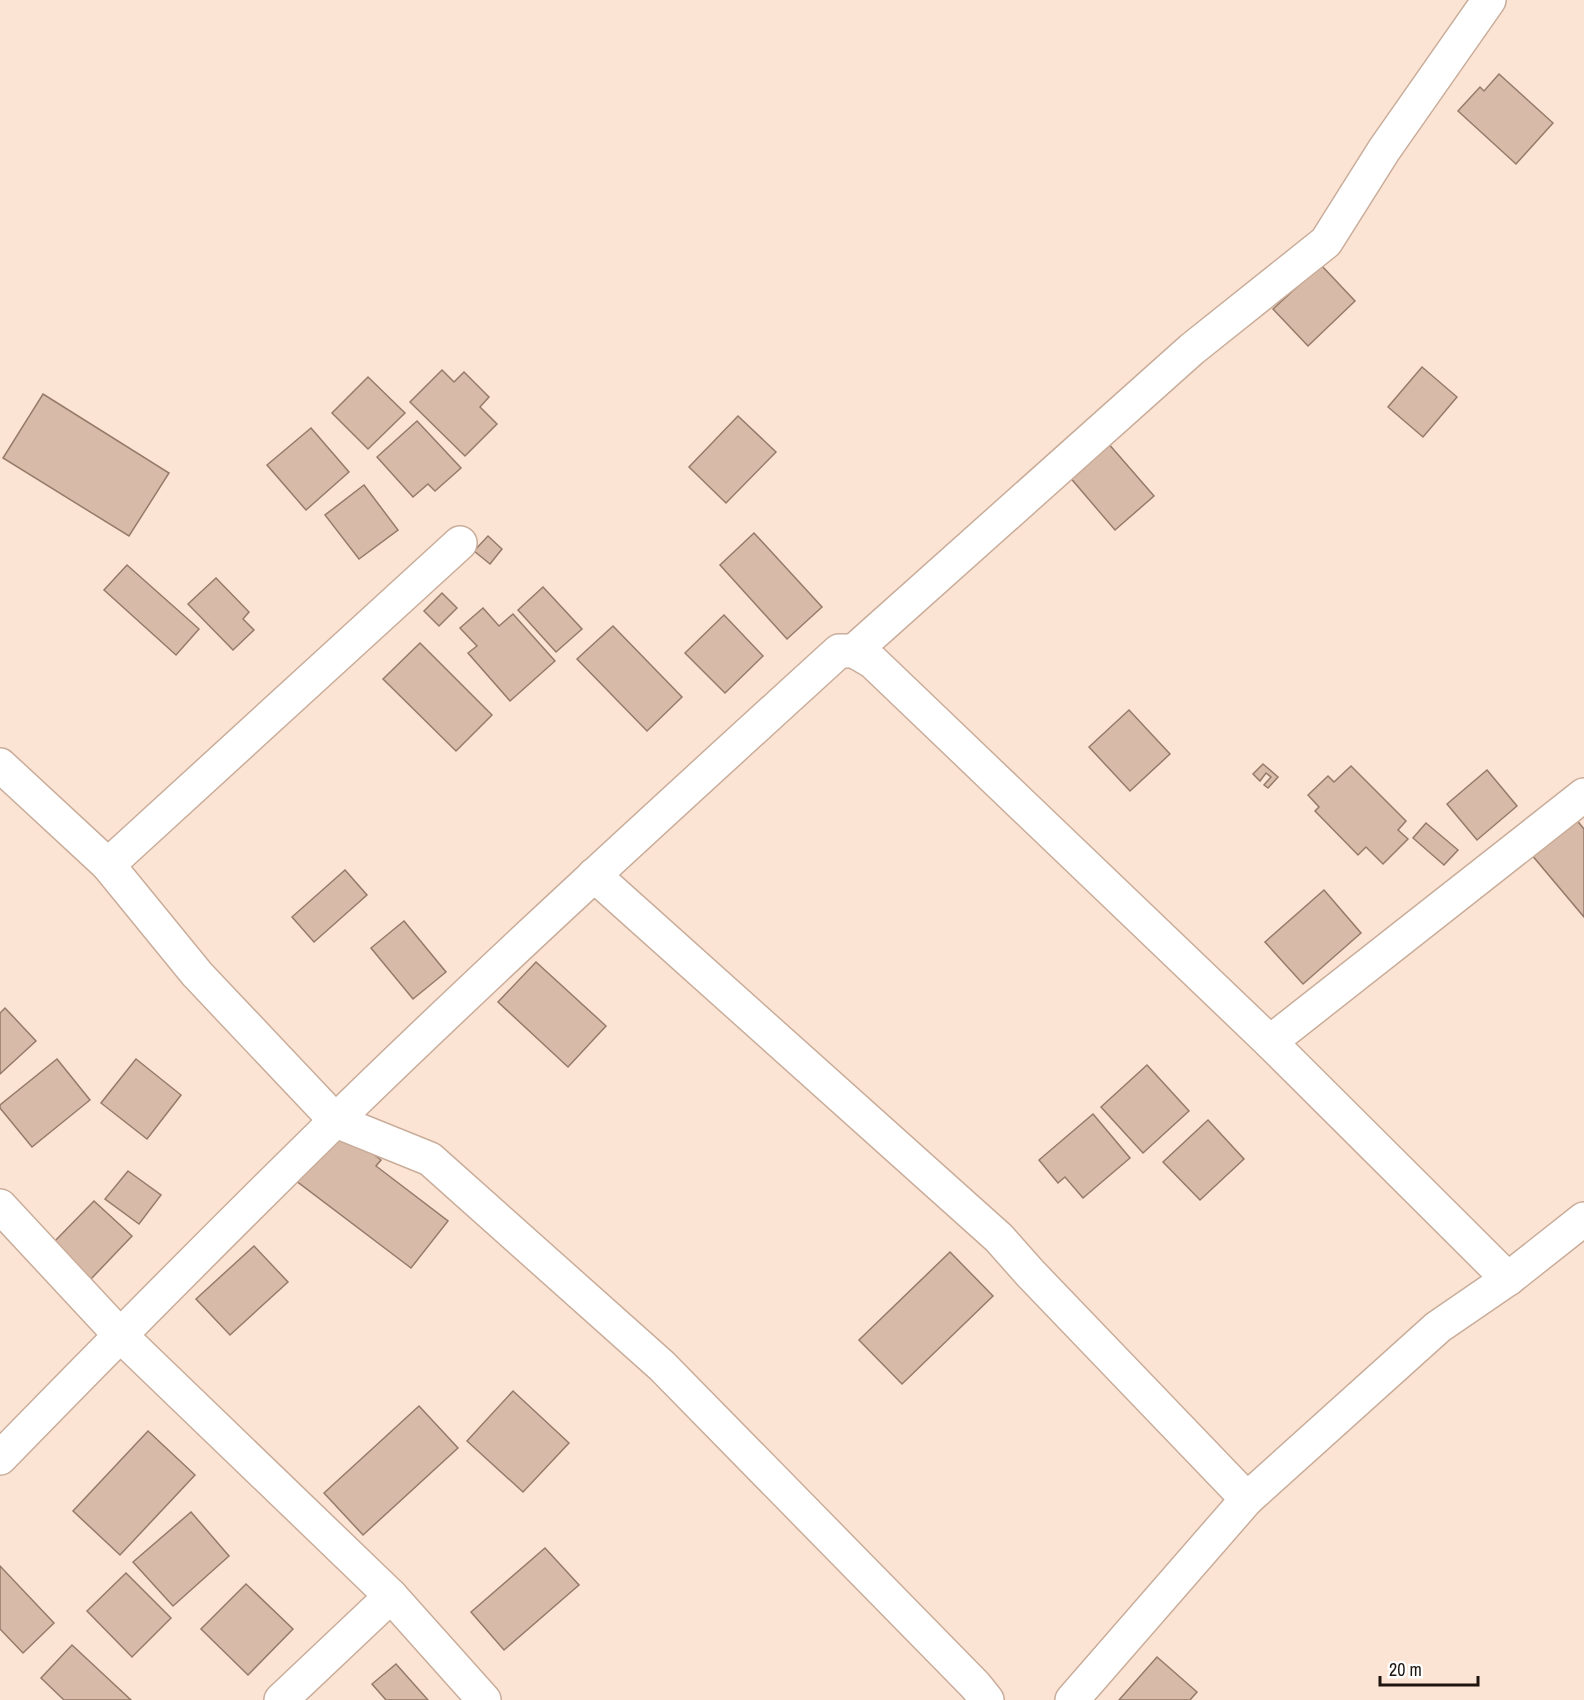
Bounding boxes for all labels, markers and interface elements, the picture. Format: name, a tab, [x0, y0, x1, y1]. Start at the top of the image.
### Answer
scale bar	[1380, 1649, 1478, 1687]
text: 20 m	[1389, 1657, 1422, 1682]

